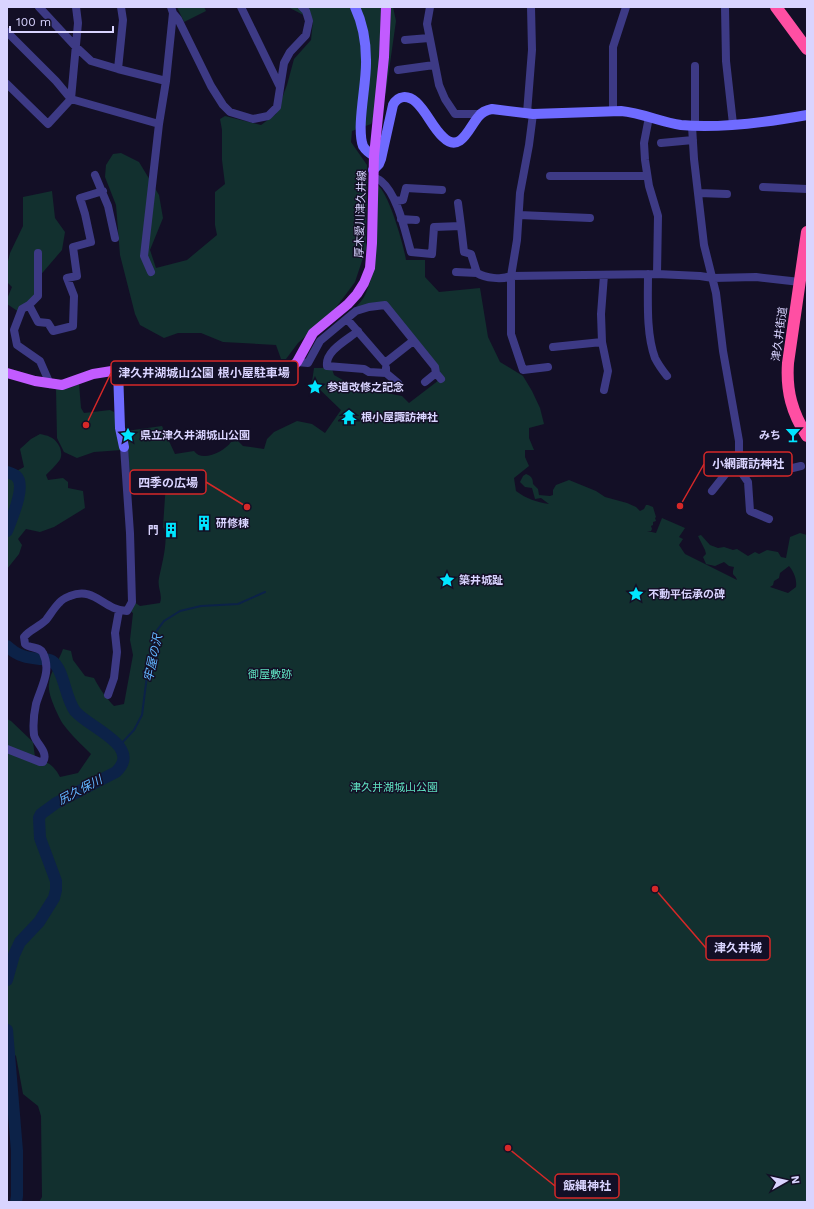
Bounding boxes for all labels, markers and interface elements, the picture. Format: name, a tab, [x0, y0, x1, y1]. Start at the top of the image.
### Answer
scale bar	[10, 8, 113, 34]
text: 100 m	[16, 15, 51, 29]
street label: 厚木愛川津久井線	[352, 170, 369, 258]
street label: 津久井街道	[769, 306, 790, 362]
callout: 津久井湖城山公園 根小屋駐車場	[111, 361, 298, 385]
text: 津久井湖城山公園 根小屋駐車場	[118, 366, 290, 380]
place icon: 参道改修之記念	[306, 378, 324, 396]
place label: 参道改修之記念	[327, 381, 404, 394]
temple icon: 根小屋諏訪神社	[340, 408, 358, 426]
place label: 根小屋諏訪神社	[361, 411, 438, 424]
place icon: 県立津久井湖城山公園	[119, 426, 137, 444]
bar icon: みち	[784, 426, 802, 444]
place label: 県立津久井湖城山公園	[140, 429, 250, 442]
place label: みち	[759, 429, 781, 442]
callout: 小網諏訪神社	[704, 452, 792, 476]
text: 小網諏訪神社	[712, 457, 784, 471]
callout: 四季の広場	[130, 470, 206, 494]
text: 四季の広場	[138, 476, 198, 490]
building icon: 研修棟	[195, 514, 213, 532]
place label: 研修棟	[216, 517, 249, 530]
building icon: 門	[162, 521, 180, 539]
place label: 門	[148, 524, 159, 537]
place icon: 築井城趾	[438, 571, 456, 589]
place label: 築井城趾	[459, 574, 503, 587]
place icon: 不動平伝承の碑	[627, 585, 645, 603]
place label: 不動平伝承の碑	[648, 588, 725, 601]
water label: 牢屋の沢	[141, 631, 165, 683]
park label: 御屋敷跡	[247, 668, 292, 681]
water label: 尻久保川	[56, 772, 106, 807]
park label: 津久井湖城山公園	[350, 781, 438, 794]
callout: 津久井城	[706, 936, 770, 960]
text: 津久井城	[714, 941, 762, 955]
north arrow	[766, 1161, 806, 1201]
callout: 飯縄神社	[555, 1174, 619, 1198]
text: N	[788, 1175, 802, 1185]
text: 飯縄神社	[563, 1179, 611, 1193]

